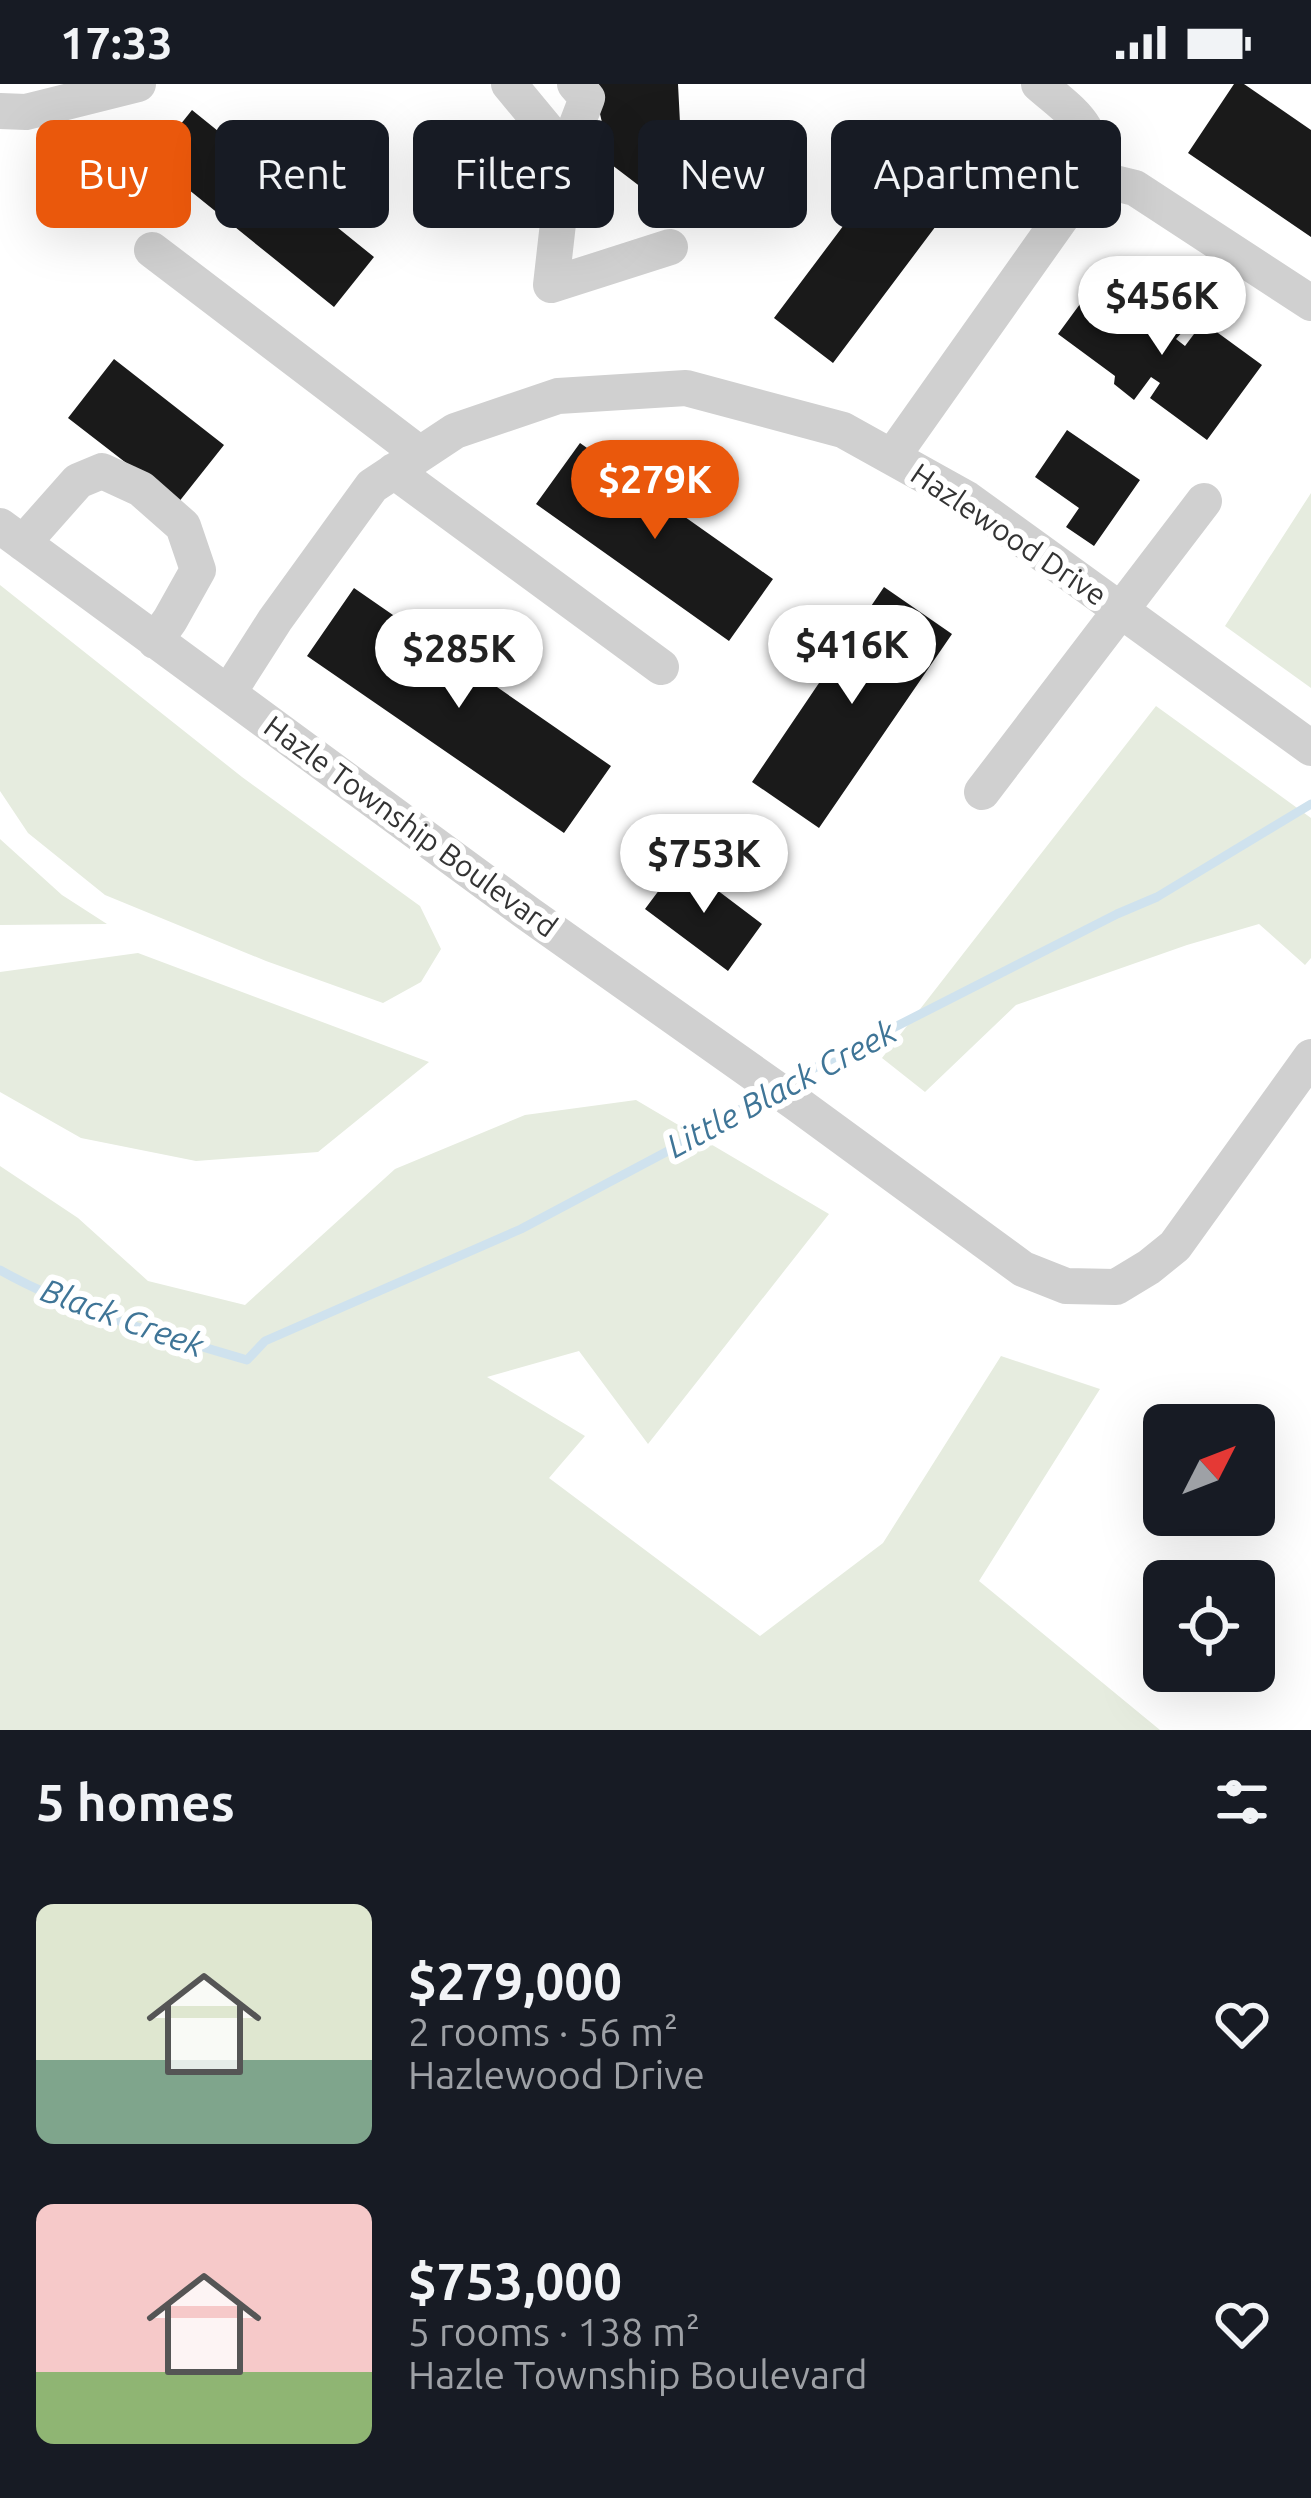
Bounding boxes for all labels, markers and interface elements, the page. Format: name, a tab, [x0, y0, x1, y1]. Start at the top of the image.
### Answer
text: 17:33	[60, 17, 173, 68]
chip: Buy	[36, 120, 191, 228]
chip: Rent	[215, 120, 389, 228]
chip: Filters	[413, 120, 614, 228]
chip: New	[638, 120, 807, 228]
chip: Apartment	[831, 120, 1121, 228]
pin: $456K	[1078, 256, 1246, 358]
text: $456K	[1105, 273, 1219, 316]
pin: $279K	[571, 440, 739, 542]
street label: Hazlewood Drive	[905, 456, 1113, 612]
text: $279K	[598, 457, 712, 500]
pin: $416K	[768, 605, 936, 707]
pin: $285K	[375, 609, 543, 711]
text: $416K	[795, 622, 909, 665]
text: $285K	[402, 626, 516, 669]
street label: Hazle Township Boulevard	[258, 708, 564, 944]
pin: $753K	[620, 814, 788, 916]
text: $753K	[647, 831, 761, 874]
water label: Little Black Creek	[660, 1012, 902, 1164]
water label: Black Creek	[37, 1270, 210, 1364]
north arrow	[1143, 1404, 1275, 1536]
map controls	[1143, 1404, 1275, 1692]
button: locate	[1143, 1560, 1275, 1692]
icon: filters	[1209, 1769, 1275, 1835]
text: 5 homes	[36, 1773, 235, 1831]
icon: home	[132, 1952, 276, 2096]
text: $279,000	[408, 1952, 622, 2010]
icon: heart	[1209, 1991, 1275, 2057]
text: 2 rooms · 56 m²	[408, 2010, 678, 2053]
text: Hazlewood Drive	[408, 2053, 705, 2096]
icon: home	[132, 2252, 276, 2396]
text: $753,000	[408, 2252, 622, 2310]
icon: heart	[1209, 2291, 1275, 2357]
text: 5 rooms · 138 m²	[408, 2310, 700, 2353]
text: Hazle Township Boulevard	[408, 2353, 868, 2396]

